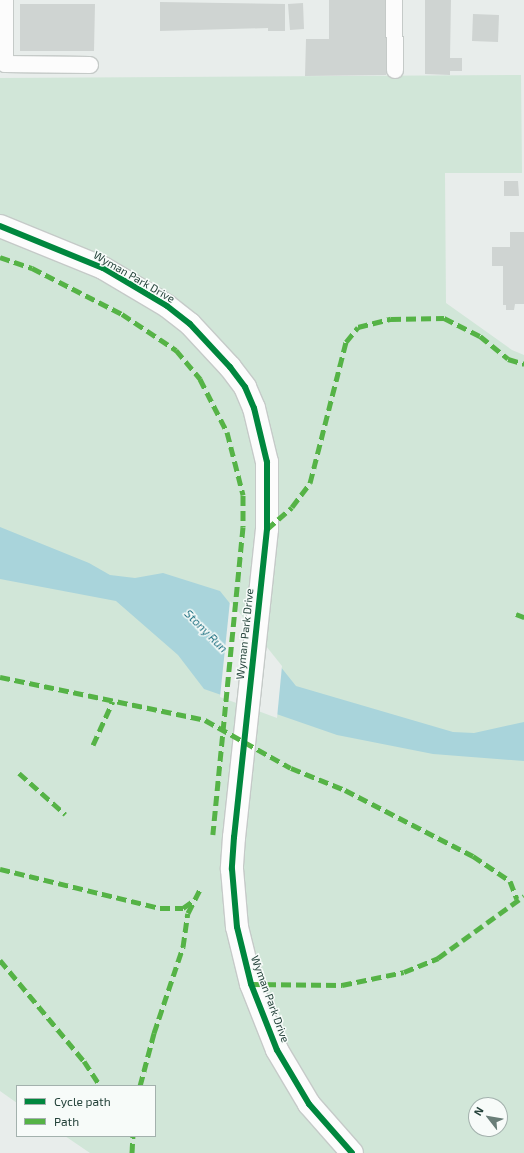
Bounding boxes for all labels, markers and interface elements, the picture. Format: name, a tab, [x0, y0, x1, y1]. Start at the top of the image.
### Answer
street label: Wyman Park Drive	[91, 248, 177, 306]
street label: Wyman Park Drive	[234, 588, 256, 680]
water label: Stony Run	[181, 606, 231, 656]
street label: Wyman Park Drive	[248, 954, 292, 1044]
legend	[16, 1085, 156, 1137]
text: Cycle path	[54, 1094, 111, 1108]
north arrow	[468, 1097, 508, 1137]
text: N	[471, 1104, 486, 1118]
text: Path	[54, 1114, 79, 1128]

